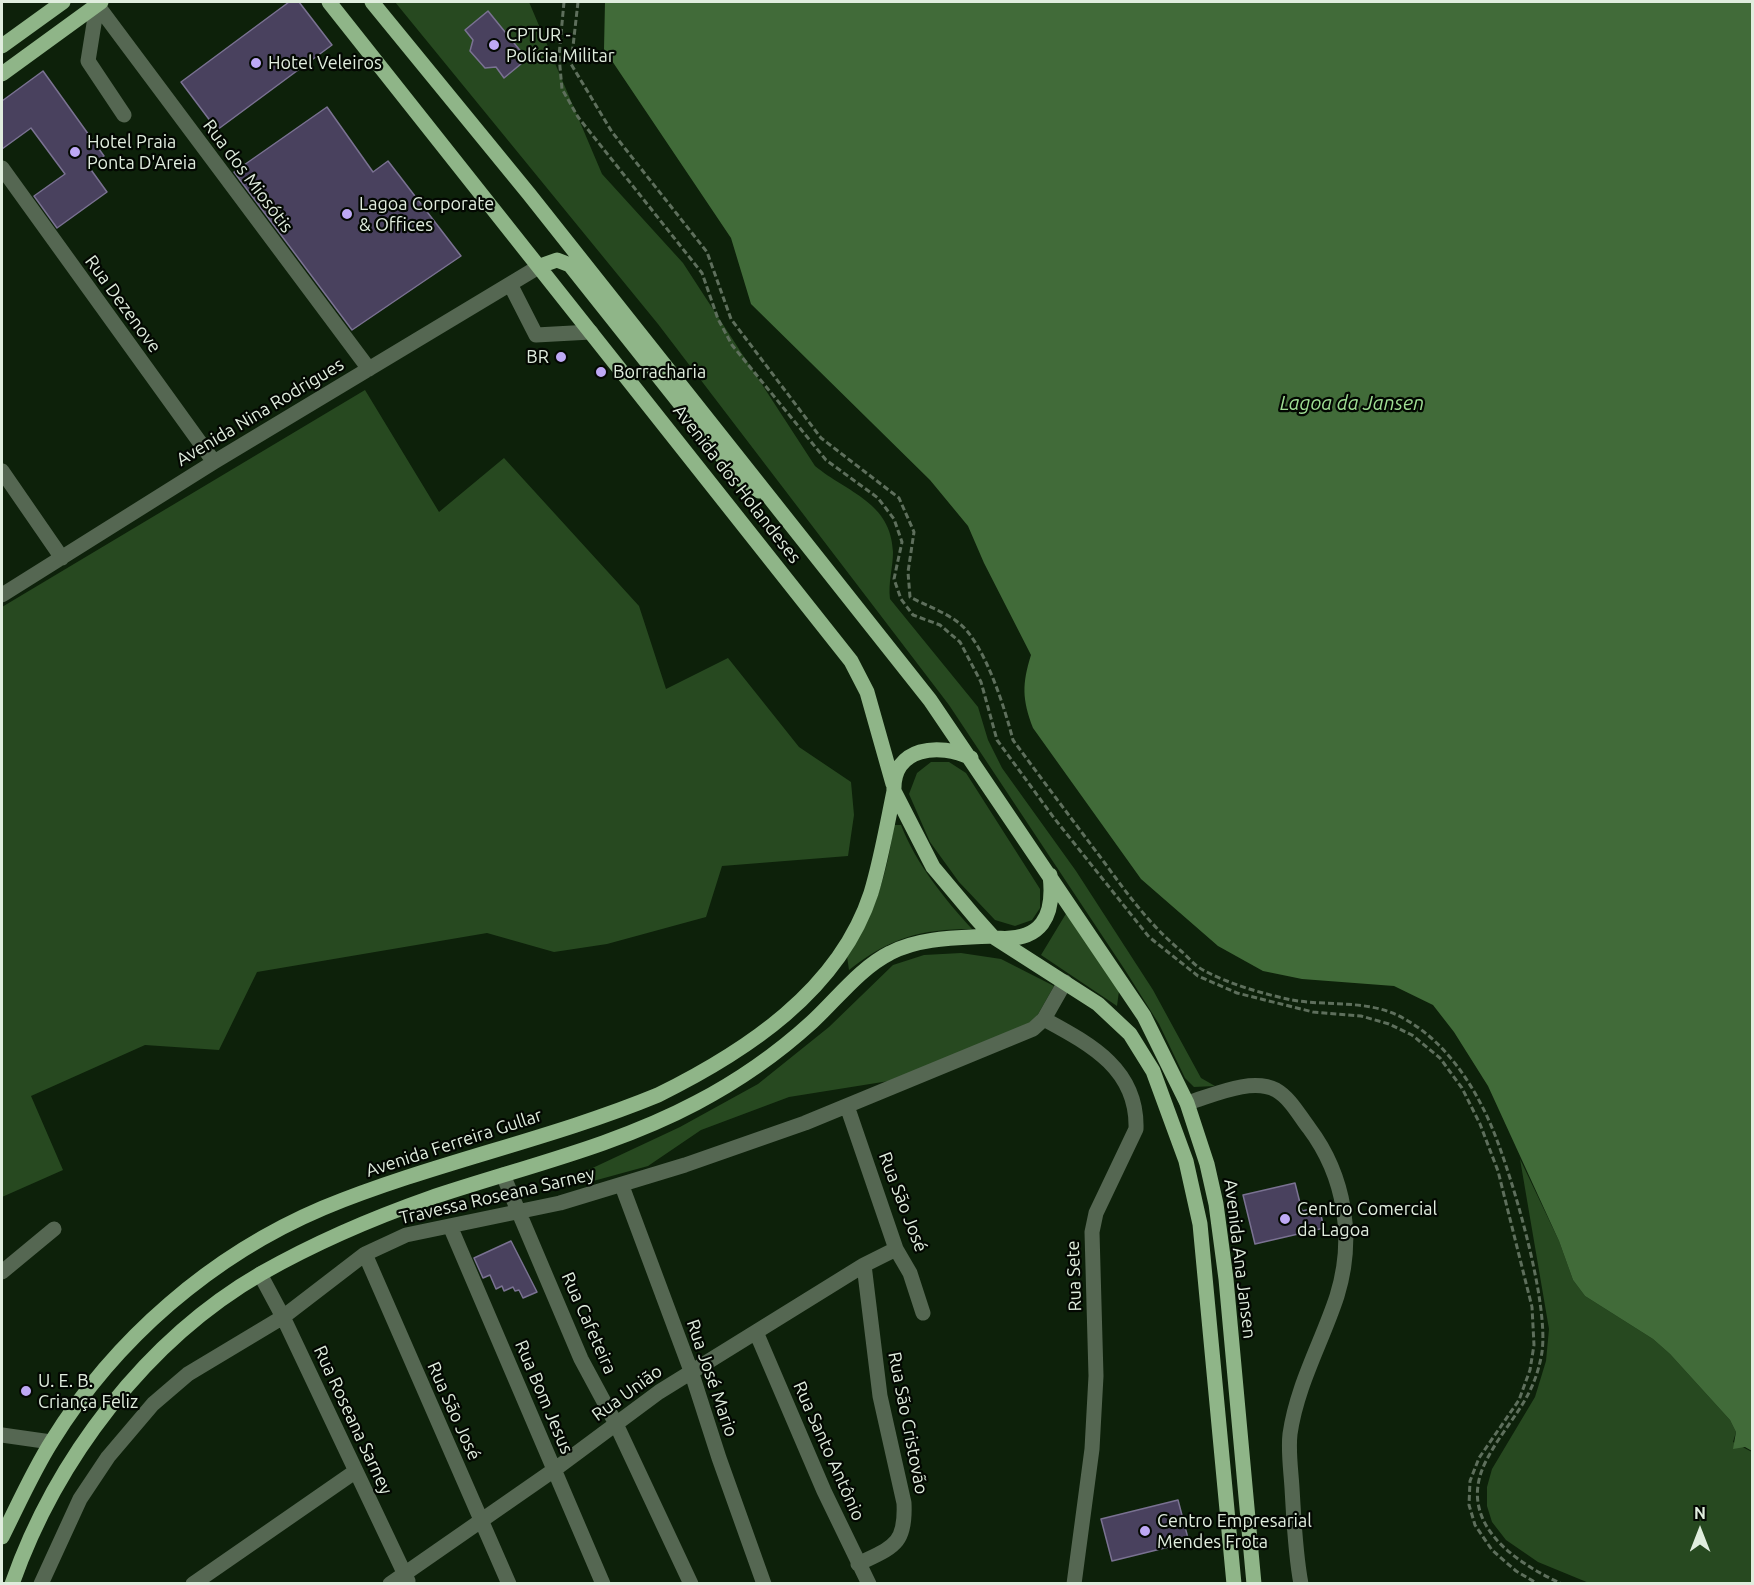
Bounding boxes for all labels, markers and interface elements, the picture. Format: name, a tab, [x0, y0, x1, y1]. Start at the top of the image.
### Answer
place label: CPTUR - Polícia Militar	[506, 24, 615, 66]
marker: CPTUR - Polícia Militar	[487, 38, 501, 52]
place label: Hotel Veleiros	[268, 52, 382, 74]
marker: Hotel Veleiros	[249, 56, 263, 70]
street label: Rua dos Miosótis	[198, 115, 298, 237]
place label: Hotel Praia Ponta D'Areia	[87, 131, 196, 174]
marker: Hotel Praia Ponta D'Areia	[68, 145, 82, 159]
place label: Lagoa Corporate & Offices	[359, 193, 494, 236]
marker: Lagoa Corporate & Offices	[340, 207, 354, 221]
street label: Rua Dezenove	[80, 251, 166, 357]
place label: BR	[526, 346, 549, 368]
marker: BR	[554, 350, 568, 364]
street label: Avenida Nina Rodrigues	[172, 353, 348, 471]
place label: Borracharia	[613, 361, 706, 383]
marker: Borracharia	[594, 365, 608, 379]
water label: Lagoa da Jansen	[1280, 391, 1424, 415]
street label: Avenida dos Holandeses	[668, 400, 806, 568]
street label: Avenida Ferreira Gullar	[363, 1104, 545, 1182]
street label: Rua São José	[874, 1149, 932, 1255]
street label: Travessa Roseana Sarney	[397, 1163, 597, 1229]
street label: Avenida Ana Jansen	[1220, 1178, 1260, 1340]
place label: Centro Comercial da Lagoa	[1297, 1198, 1437, 1240]
marker: Centro Comercial da Lagoa	[1278, 1212, 1292, 1226]
street label: Rua Sete	[1062, 1240, 1086, 1312]
street label: Rua Cafeteira	[557, 1269, 621, 1377]
street label: Rua José Mario	[682, 1316, 742, 1440]
street label: Rua Bom Jesus	[510, 1337, 578, 1457]
street label: Rua Roseana Sarney	[309, 1342, 397, 1498]
street label: Rua São Cristovão	[884, 1350, 932, 1496]
street label: Rua São José	[423, 1358, 485, 1464]
street label: Rua União	[588, 1360, 666, 1426]
place label: U. E. B. Criança Feliz	[38, 1370, 138, 1412]
street label: Rua Santo Antônio	[789, 1378, 869, 1524]
marker: U. E. B. Criança Feliz	[19, 1384, 33, 1398]
north arrow	[1670, 1501, 1730, 1561]
text: N	[1694, 1504, 1706, 1522]
place label: Centro Empresarial Mendes Frota	[1157, 1510, 1312, 1552]
marker: Centro Empresarial Mendes Frota	[1138, 1524, 1152, 1538]

